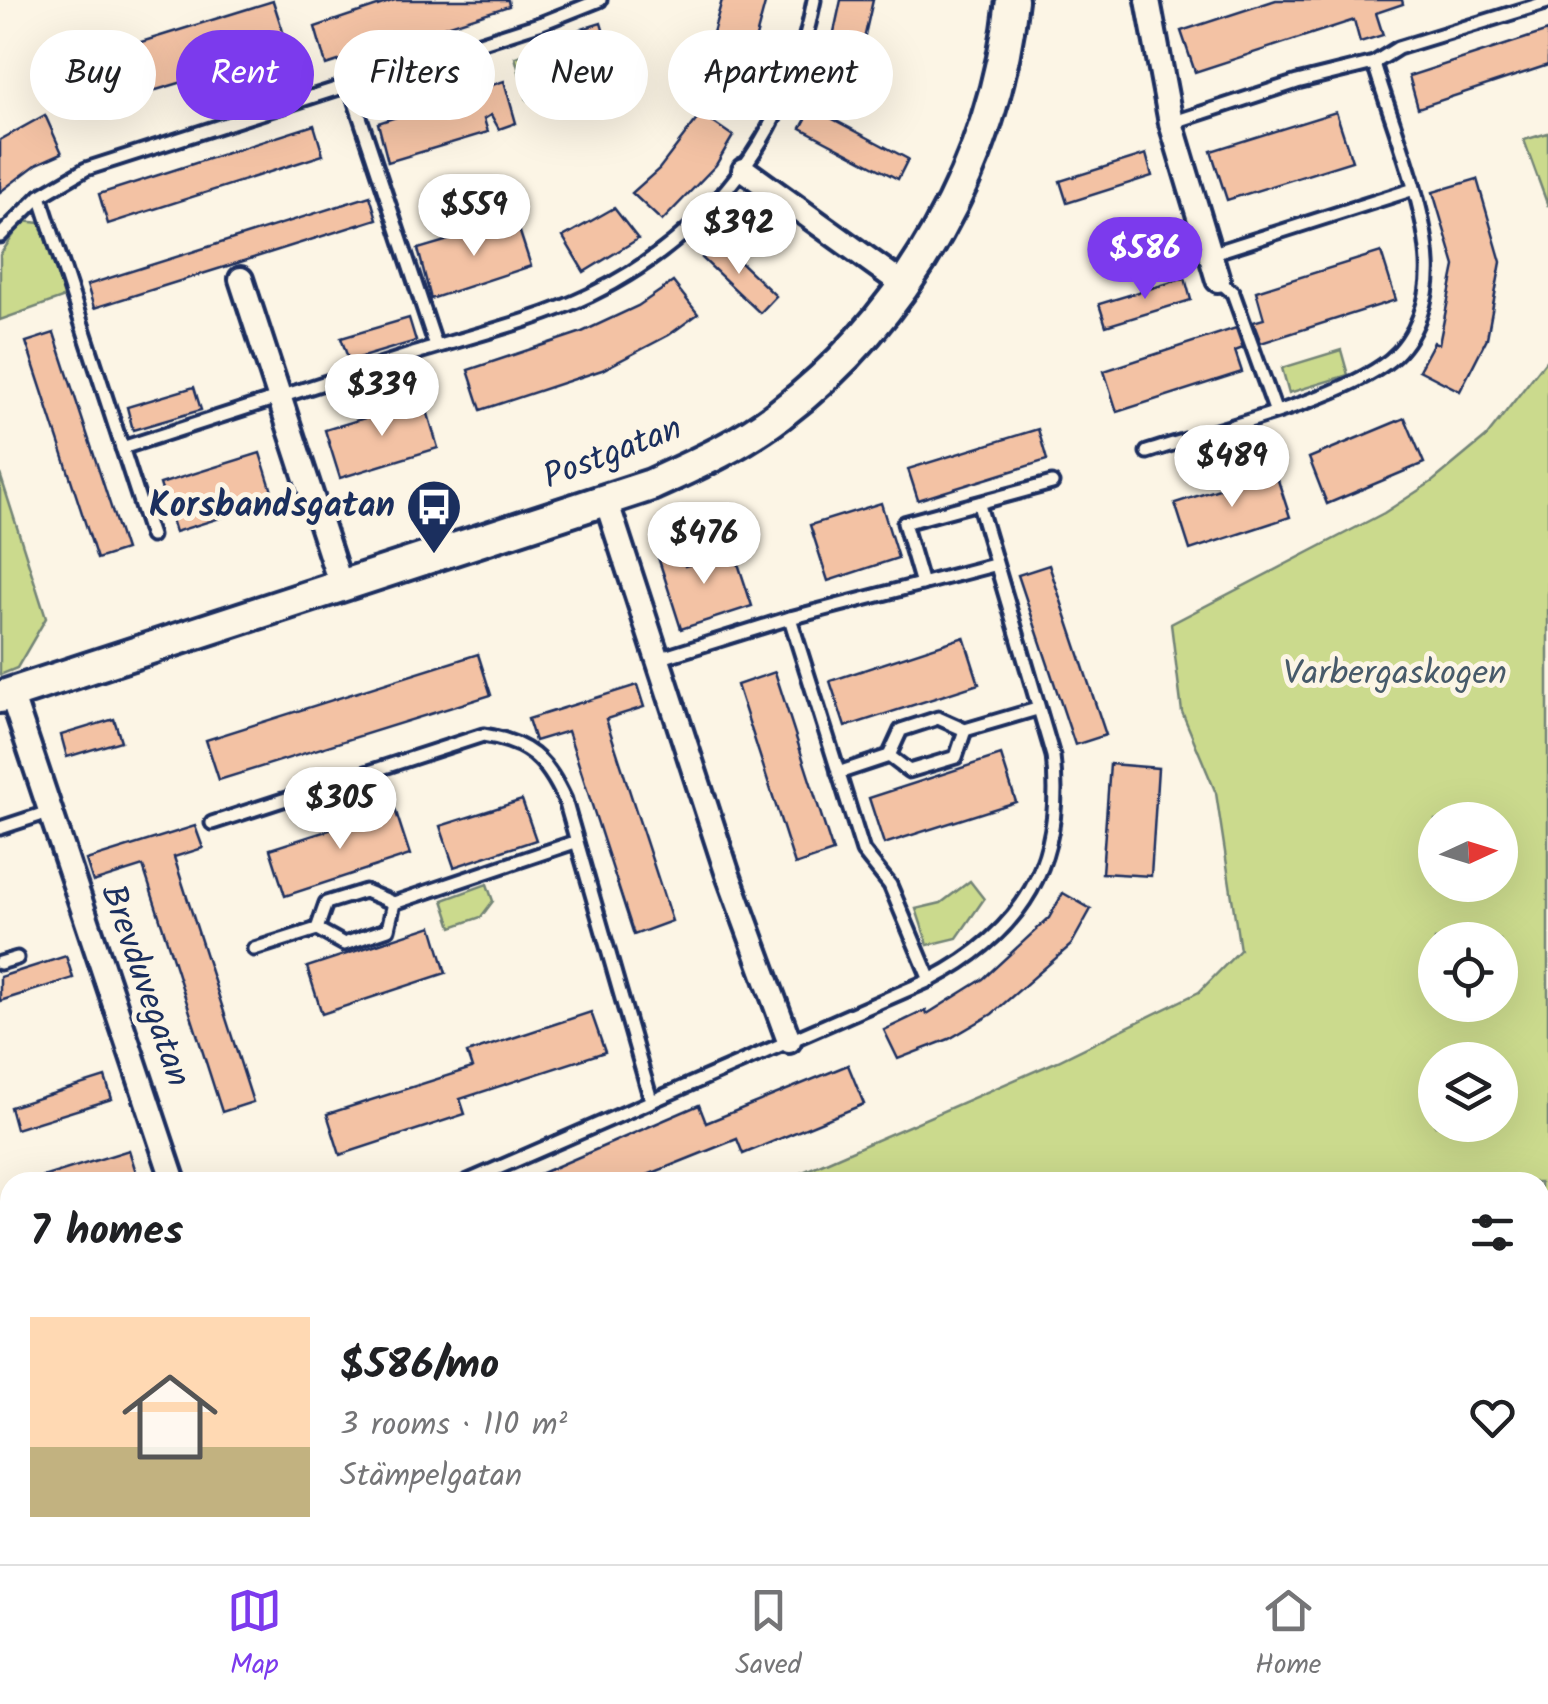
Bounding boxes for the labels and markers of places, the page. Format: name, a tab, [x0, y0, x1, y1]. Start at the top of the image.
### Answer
pin: $559	[415, 174, 533, 259]
pin: $392	[680, 192, 798, 277]
pin: $586	[1086, 217, 1204, 302]
pin: $339	[323, 354, 441, 439]
pin: $489	[1173, 425, 1291, 510]
bus stop icon: Korsbandsgatan	[404, 477, 464, 556]
place label: Korsbandsgatan	[149, 479, 395, 535]
pin: $476	[645, 502, 763, 587]
pin: $305	[281, 767, 399, 852]

